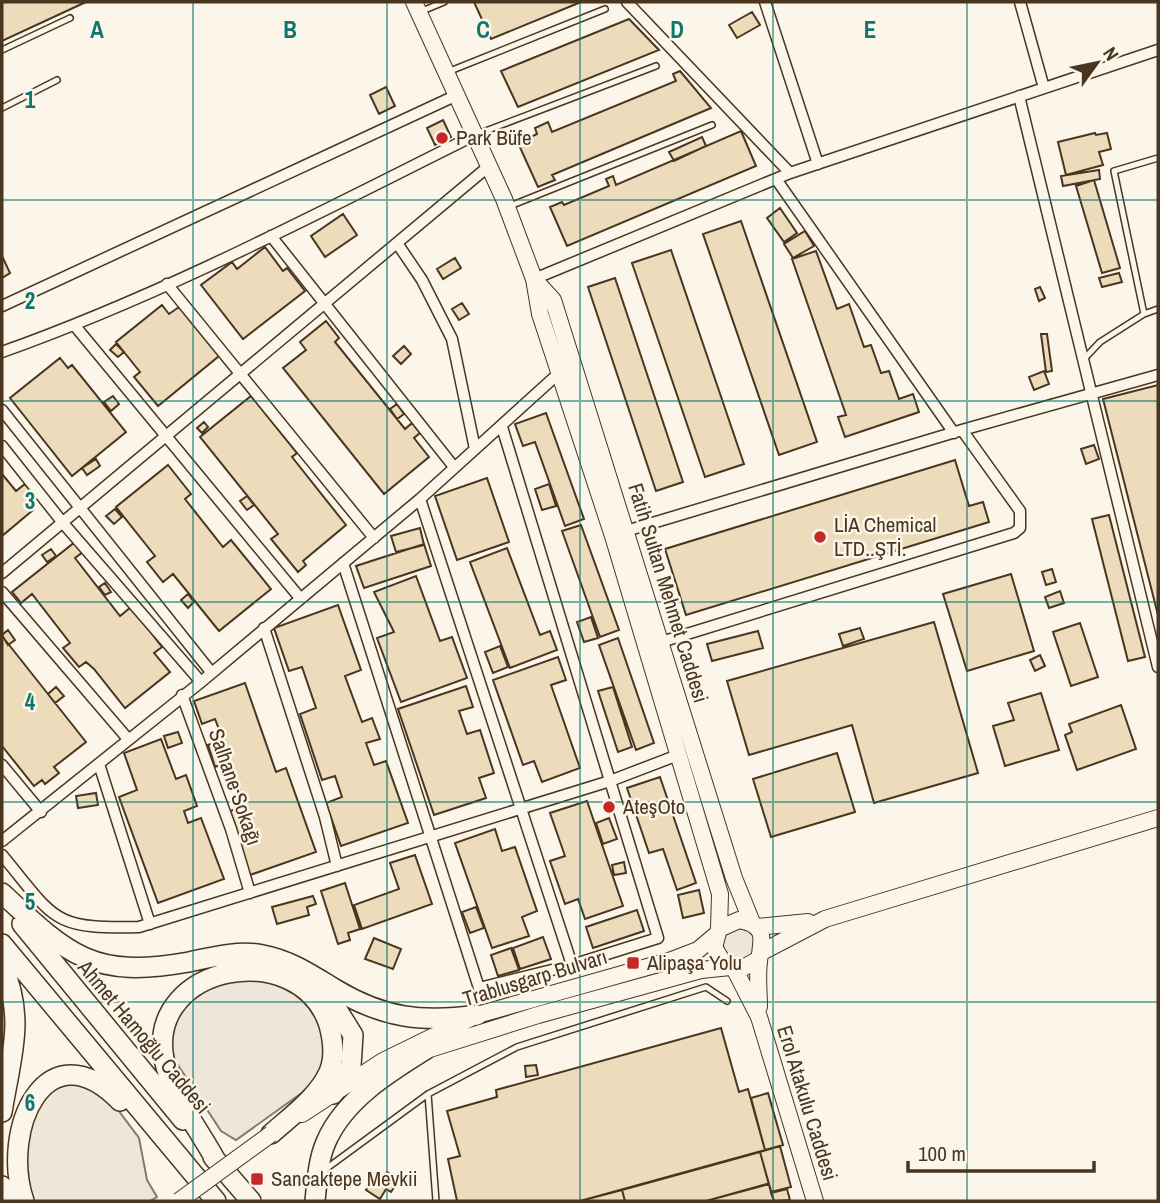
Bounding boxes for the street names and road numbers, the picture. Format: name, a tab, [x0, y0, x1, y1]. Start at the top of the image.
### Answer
street label: Fatih Sultan Mehmet Caddesi	[621, 480, 716, 706]
street label: Salhane Sokağı	[202, 725, 269, 849]
street label: Trablusgarp Bulvarı	[459, 942, 611, 1013]
street label: Ahmet Hamoğlu Caddesi	[71, 953, 217, 1120]
street label: Erol Atakulu Caddesi	[770, 1022, 845, 1184]

